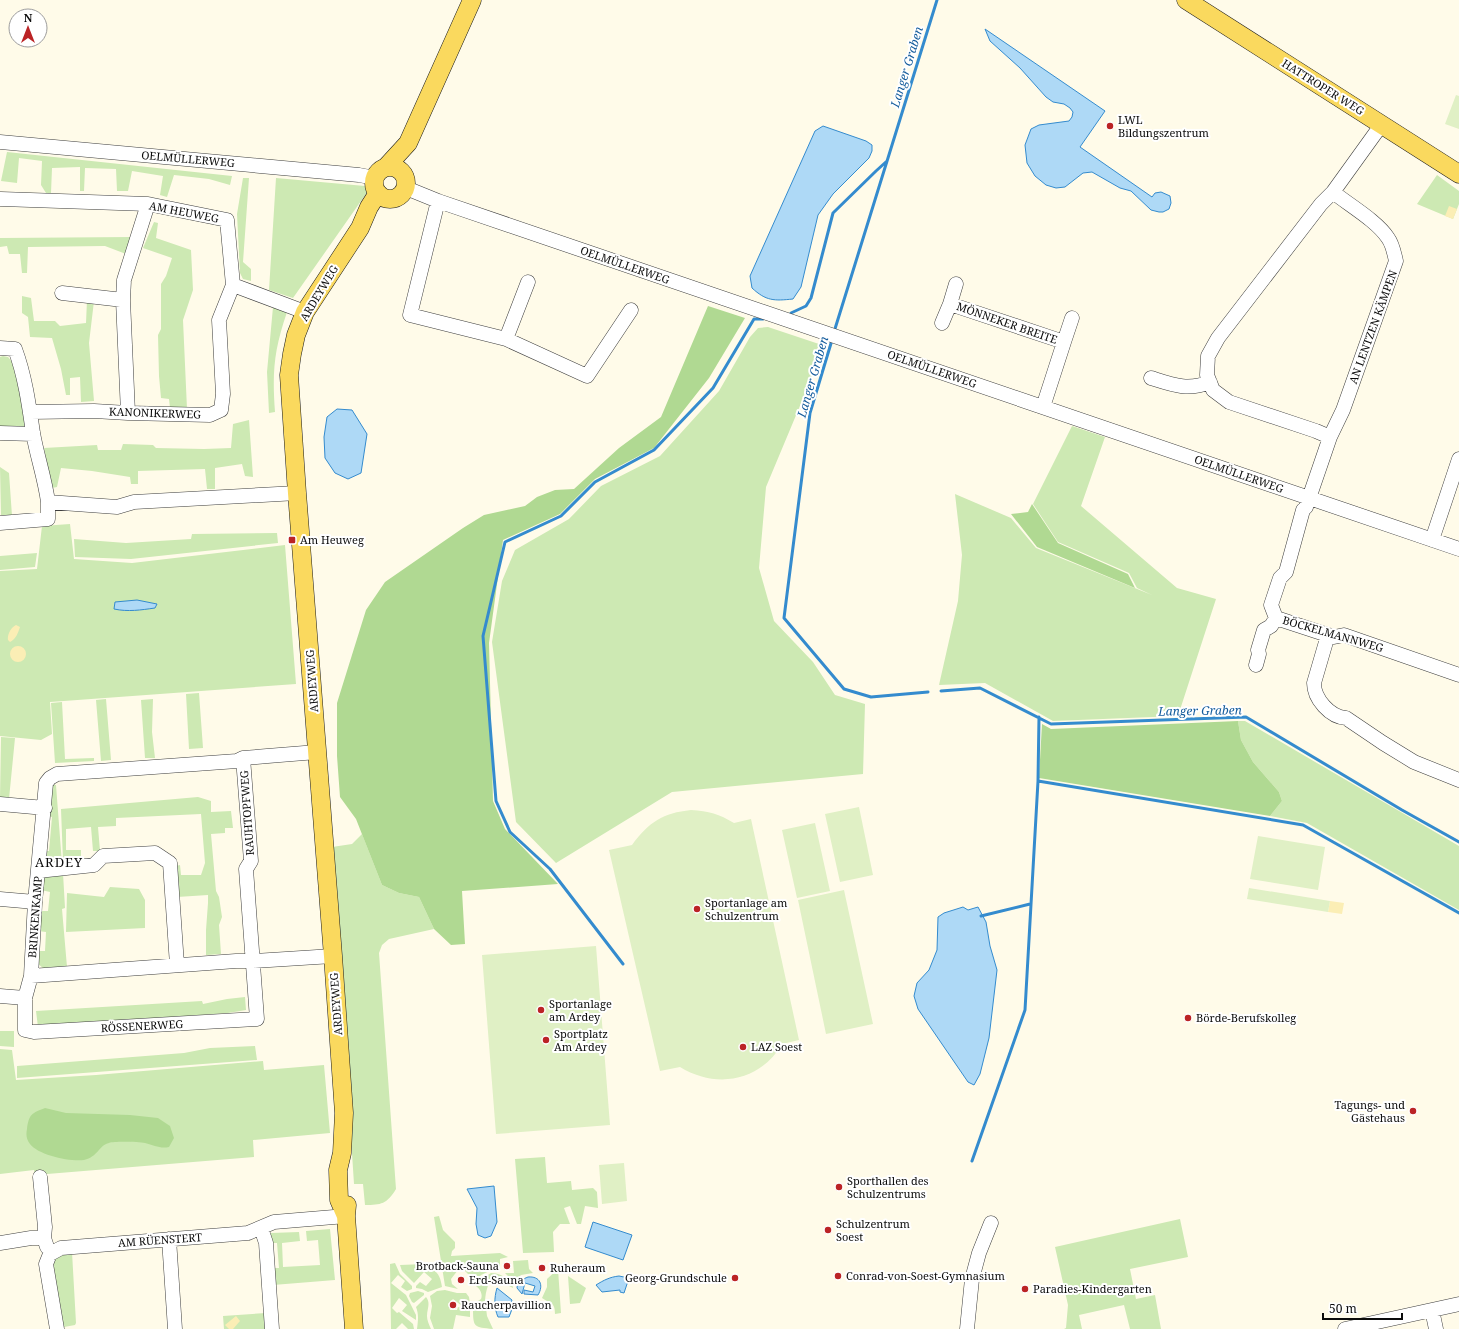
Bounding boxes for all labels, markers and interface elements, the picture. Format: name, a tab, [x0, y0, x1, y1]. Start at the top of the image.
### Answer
north arrow	[8, 8, 48, 48]
text: N	[24, 10, 33, 25]
water label: Langer Graben	[886, 24, 927, 110]
street label: HATTROPER WEG	[1279, 55, 1367, 118]
place label: LWL Bildungszentrum	[1118, 112, 1209, 140]
marker: LWL Bildungszentrum	[1105, 121, 1115, 131]
street label: OELMÜLLERWEG	[141, 147, 236, 170]
street label: AM HEUWEG	[148, 197, 220, 226]
street label: OELMÜLLERWEG	[578, 242, 672, 287]
street label: ARDEYWEG	[296, 262, 341, 323]
street label: AN LENTZEN KÄMPEN	[1345, 267, 1400, 386]
street label: MÖNNEKER BREITE	[955, 298, 1060, 347]
water label: Langer Graben	[793, 334, 832, 420]
street label: OELMÜLLERWEG	[885, 346, 979, 391]
street label: KANONIKERWEG	[109, 403, 201, 422]
street label: OELMÜLLERWEG	[1192, 451, 1286, 496]
place label: Am Heuweg	[300, 532, 364, 547]
marker: Am Heuweg	[287, 535, 297, 545]
street label: BÖCKELMANNWEG	[1281, 612, 1386, 655]
street label: ARDEYWEG	[302, 649, 321, 713]
water label: Langer Graben	[1157, 701, 1242, 720]
street label: RAUHTOPFWEG	[236, 770, 257, 856]
district label: ARDEY	[35, 853, 83, 871]
street label: BRINKENKAMP	[24, 875, 45, 958]
place label: Sportanlage am Schulzentrum	[705, 895, 788, 923]
marker: Sportanlage am Schulzentrum	[692, 904, 702, 914]
street label: ARDEYWEG	[326, 972, 345, 1036]
place label: Sportanlage am Ardey	[549, 996, 612, 1024]
marker: Sportanlage am Ardey	[536, 1005, 546, 1015]
place label: Börde-Berufskolleg	[1196, 1010, 1296, 1025]
marker: Börde-Berufskolleg	[1183, 1013, 1193, 1023]
street label: RÖSSENERWEG	[100, 1016, 184, 1035]
place label: Sportplatz Am Ardey	[554, 1026, 608, 1054]
marker: Sportplatz Am Ardey	[541, 1035, 551, 1045]
place label: LAZ Soest	[751, 1039, 802, 1054]
marker: LAZ Soest	[738, 1042, 748, 1052]
place label: Tagungs- und Gästehaus	[1334, 1097, 1405, 1125]
marker: Tagungs- und Gästehaus	[1408, 1106, 1418, 1116]
place label: Sporthallen des Schulzentrums	[847, 1173, 929, 1201]
marker: Sporthallen des Schulzentrums	[834, 1182, 844, 1192]
place label: Schulzentrum Soest	[836, 1216, 910, 1244]
marker: Schulzentrum Soest	[823, 1225, 833, 1235]
street label: AM RÜENSTERT	[117, 1229, 203, 1250]
place label: Brotback-Sauna	[416, 1258, 499, 1273]
place label: Ruheraum	[550, 1260, 606, 1275]
marker: Brotback-Sauna	[502, 1261, 512, 1271]
marker: Ruheraum	[537, 1263, 547, 1273]
place label: Conrad-von-Soest-Gymnasium	[846, 1268, 1005, 1283]
place label: Georg-Grundschule	[625, 1270, 727, 1285]
marker: Conrad-von-Soest-Gymnasium	[833, 1271, 843, 1281]
place label: Erd-Sauna	[469, 1272, 524, 1287]
marker: Georg-Grundschule	[730, 1273, 740, 1283]
marker: Erd-Sauna	[456, 1275, 466, 1285]
place label: Paradies-Kindergarten	[1033, 1281, 1152, 1296]
marker: Paradies-Kindergarten	[1020, 1284, 1030, 1294]
scale bar	[1323, 1295, 1402, 1321]
place label: Raucherpavillion	[461, 1297, 551, 1312]
marker: Raucherpavillion	[448, 1300, 458, 1310]
text: 50 m	[1329, 1300, 1357, 1317]

